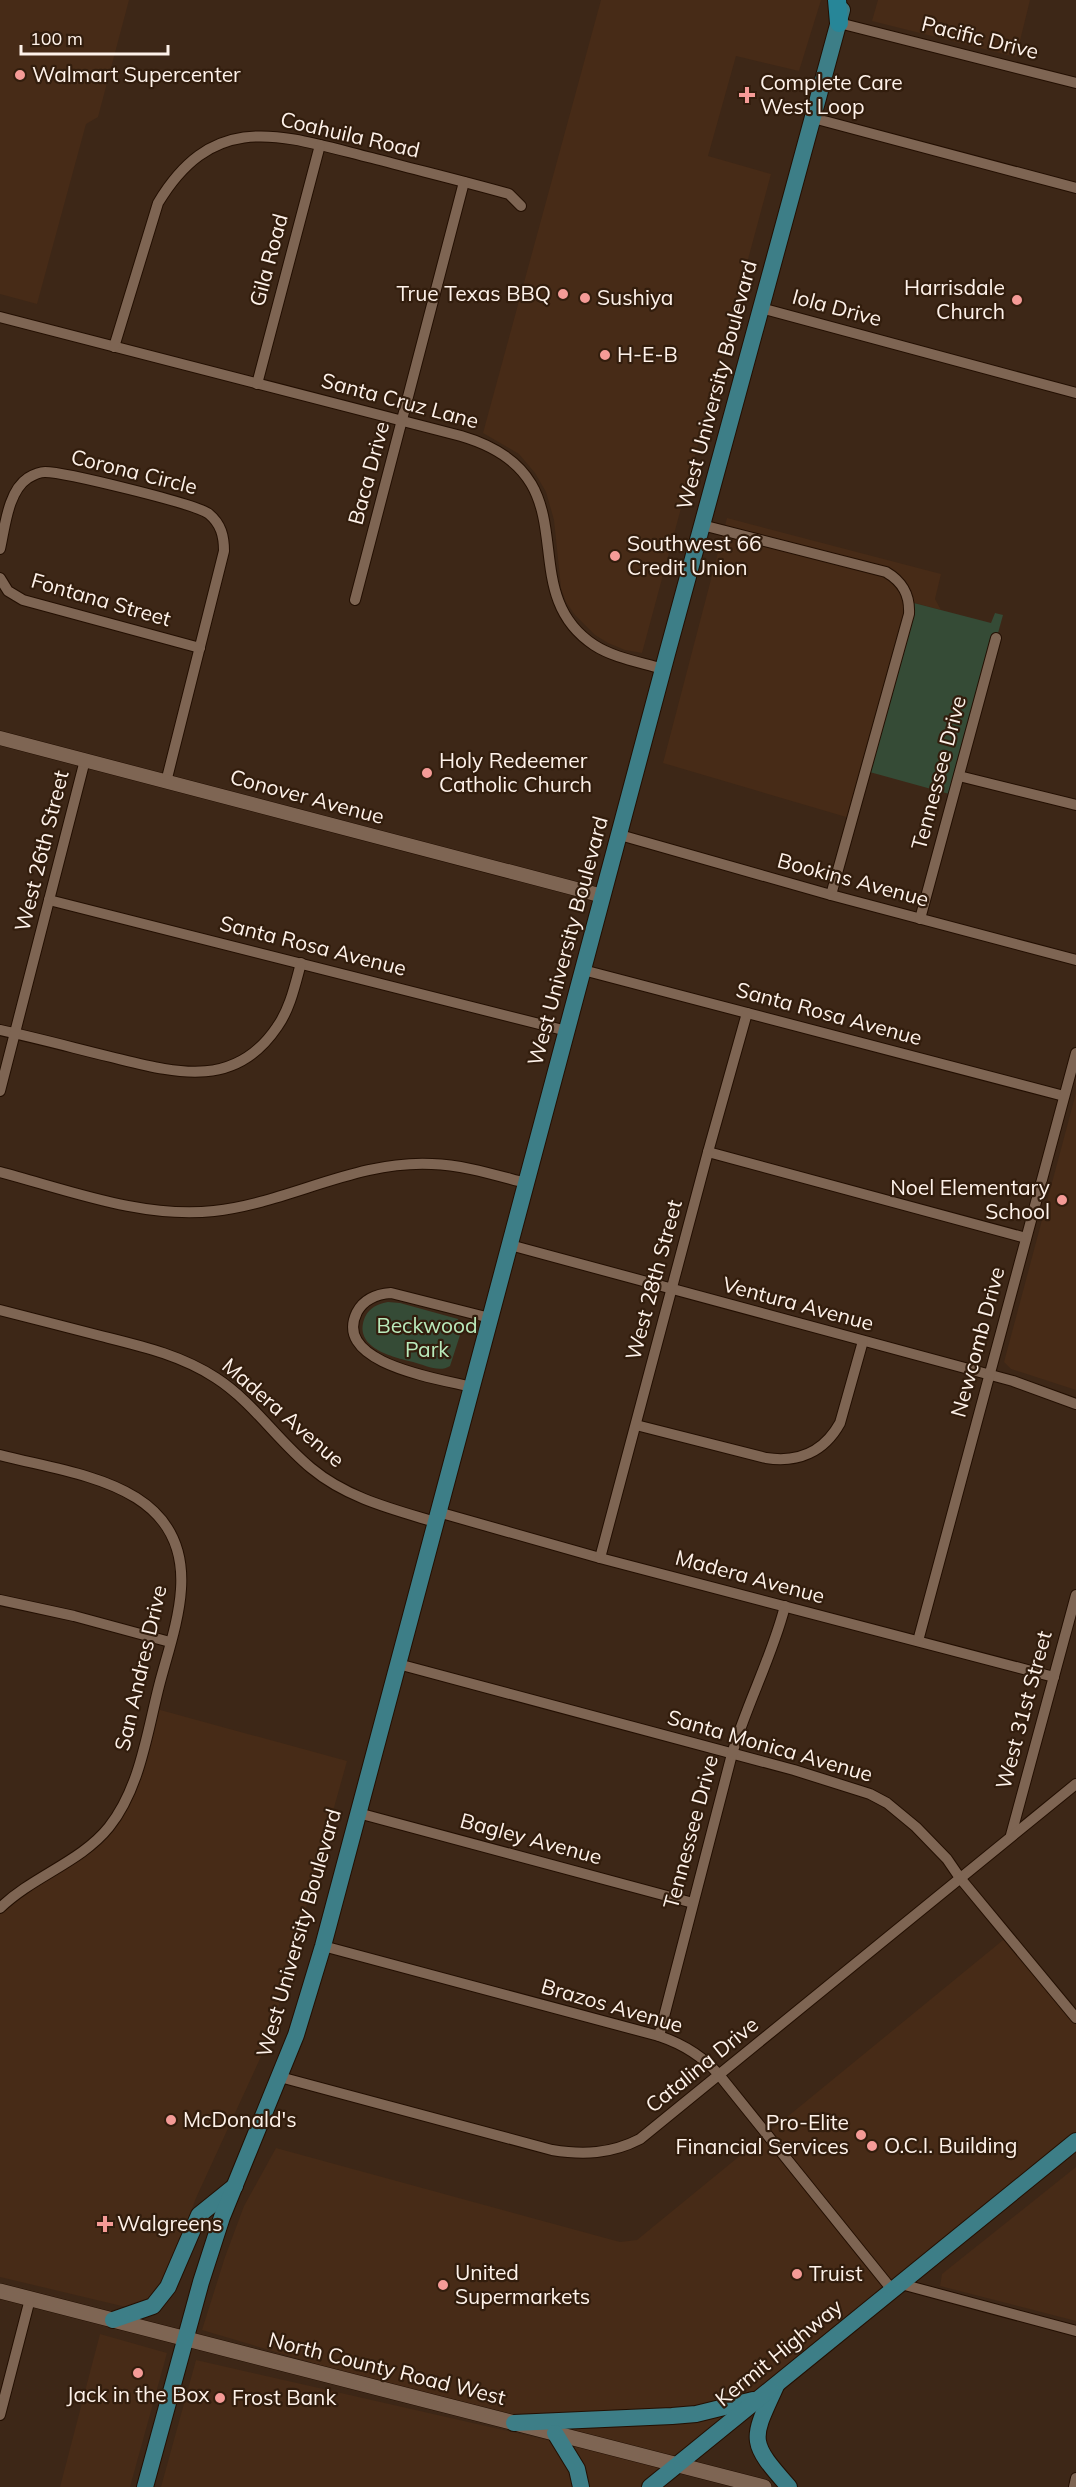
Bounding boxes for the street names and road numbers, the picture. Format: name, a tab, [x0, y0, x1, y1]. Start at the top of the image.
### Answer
street label: Pacific Drive	[919, 10, 1042, 64]
street label: Coahuila Road	[278, 105, 422, 163]
street label: Gila Road	[243, 211, 293, 309]
street label: West University Boulevard	[670, 257, 762, 512]
street label: Iola Drive	[790, 283, 885, 331]
street label: Santa Cruz Lane	[319, 367, 482, 434]
street label: Baca Drive	[342, 418, 394, 527]
street label: Corona Circle	[68, 443, 200, 499]
street label: Fontana Street	[28, 567, 174, 631]
street label: Tennessee Drive	[905, 693, 971, 853]
street label: Conover Avenue	[227, 763, 387, 829]
street label: West 26th Street	[8, 768, 74, 934]
street label: West University Boulevard	[521, 813, 613, 1068]
street label: Bookins Avenue	[775, 846, 932, 912]
street label: Santa Rosa Avenue	[217, 909, 409, 981]
street label: Santa Rosa Avenue	[733, 976, 925, 1050]
street label: West 28th Street	[619, 1197, 687, 1363]
street label: Newcomb Drive	[944, 1264, 1010, 1420]
street label: Ventura Avenue	[720, 1270, 877, 1336]
street label: Madera Avenue	[217, 1352, 350, 1472]
street label: Madera Avenue	[673, 1544, 828, 1608]
street label: San Andres Drive	[108, 1582, 172, 1753]
street label: West 31st Street	[989, 1628, 1057, 1792]
street label: Santa Monica Avenue	[665, 1703, 876, 1787]
street label: Tennessee Drive	[657, 1752, 723, 1912]
street label: West University Boulevard	[250, 1806, 346, 2060]
street label: Bagley Avenue	[458, 1807, 605, 1869]
street label: Brazos Avenue	[538, 1972, 686, 2038]
street label: Catalina Drive	[640, 2011, 763, 2118]
street label: Kermit Highway	[710, 2293, 847, 2411]
street label: North County Road West	[266, 2326, 508, 2410]

